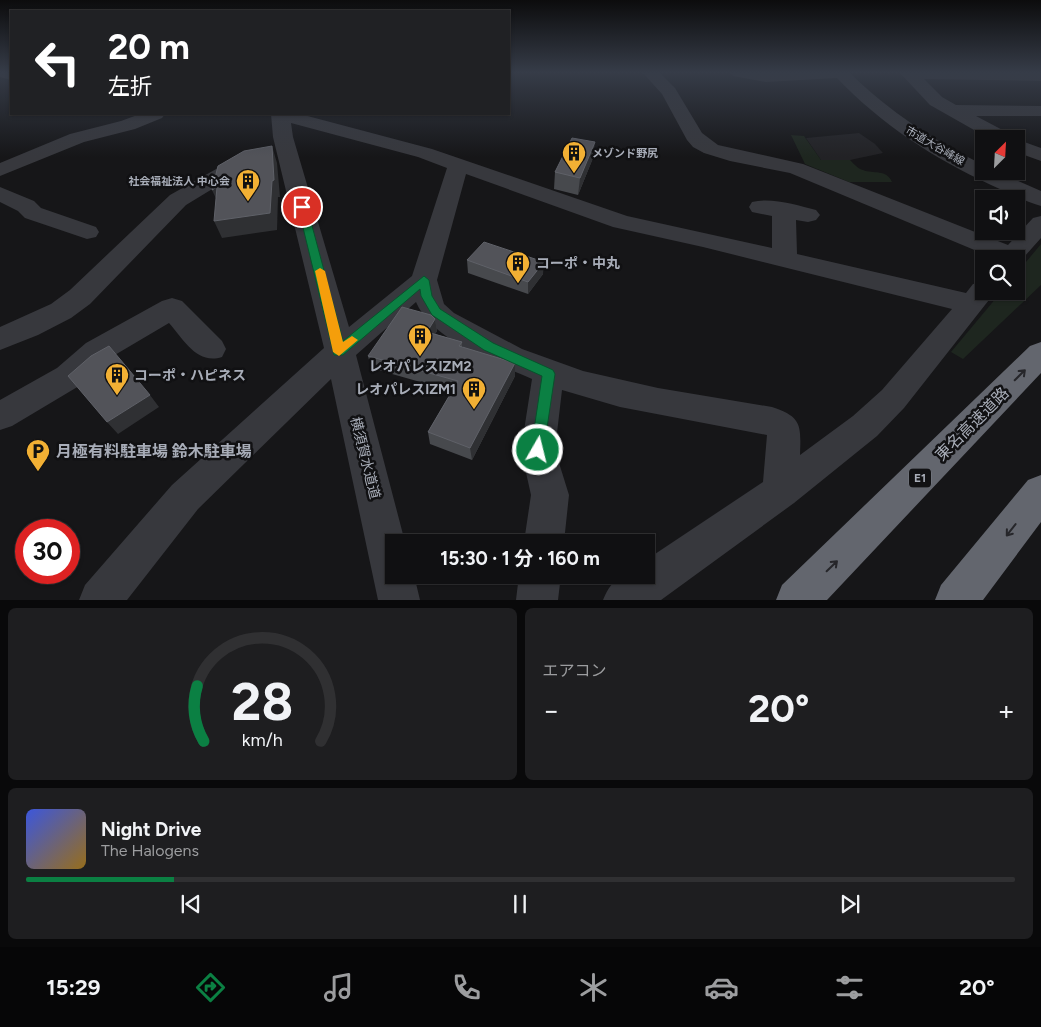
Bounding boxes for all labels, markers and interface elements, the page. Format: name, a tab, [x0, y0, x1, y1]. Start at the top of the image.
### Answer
text: 20 m	[108, 26, 190, 68]
icon: left	[25, 30, 90, 95]
text: 左折	[108, 73, 152, 100]
street label: 市道大谷峰線	[903, 124, 967, 168]
north arrow	[975, 130, 1025, 180]
map controls	[975, 130, 1025, 300]
building icon: メゾンド野尻	[561, 140, 587, 174]
place label: メゾンド野尻	[592, 147, 658, 160]
building icon: 社会福祉法人 中心会	[235, 168, 261, 202]
place label: 社会福祉法人 中心会	[128, 175, 230, 188]
pin	[281, 186, 323, 228]
button: sound	[975, 190, 1025, 240]
icon: arrive	[288, 193, 316, 221]
building icon: コーポ・中丸	[505, 250, 531, 284]
button: search	[975, 250, 1025, 300]
place label: コーポ・中丸	[536, 255, 620, 272]
building icon: レオパレスIZM2	[407, 323, 433, 357]
place label: レオパレスIZM2	[369, 358, 472, 375]
building icon: コーポ・ハピネス	[104, 362, 130, 396]
place label: コーポ・ハピネス	[134, 367, 246, 384]
one-way arrow	[1014, 370, 1026, 382]
building icon: レオパレスIZM1	[461, 376, 487, 410]
place label: レオパレスIZM1	[355, 381, 456, 398]
street label: 東名高速道路	[931, 383, 1013, 465]
street label: 横須賀水道道	[347, 415, 383, 501]
position arrow	[511, 423, 563, 475]
parking icon: 月極有料駐車場 鈴木駐車場	[25, 438, 51, 472]
place label: 月極有料駐車場 鈴木駐車場	[56, 442, 252, 461]
road number: E1	[909, 468, 931, 488]
speed limit sign: 30	[15, 519, 80, 584]
one-way arrow	[1005, 523, 1016, 536]
text: 15:30 · 1 分 · 160 m	[440, 547, 600, 570]
one-way arrow	[826, 560, 839, 572]
text: エアコン	[543, 661, 607, 680]
text: 28	[231, 671, 293, 733]
text: 20°	[748, 686, 809, 732]
text: −	[543, 693, 560, 727]
text: +	[998, 693, 1015, 727]
text: km/h	[242, 729, 283, 750]
text: Night Drive	[101, 818, 201, 841]
text: The Halogens	[101, 841, 199, 860]
icon: previous	[177, 890, 205, 918]
icon: pause	[506, 890, 534, 918]
icon: next	[836, 890, 864, 918]
icon: directions	[193, 970, 228, 1005]
icon: music	[321, 970, 356, 1005]
icon: phone	[449, 970, 484, 1005]
icon: climate	[576, 970, 611, 1005]
icon: car	[704, 970, 739, 1005]
icon: filters	[832, 970, 867, 1005]
text: 15:29	[46, 974, 101, 1001]
text: 20°	[959, 974, 995, 1001]

